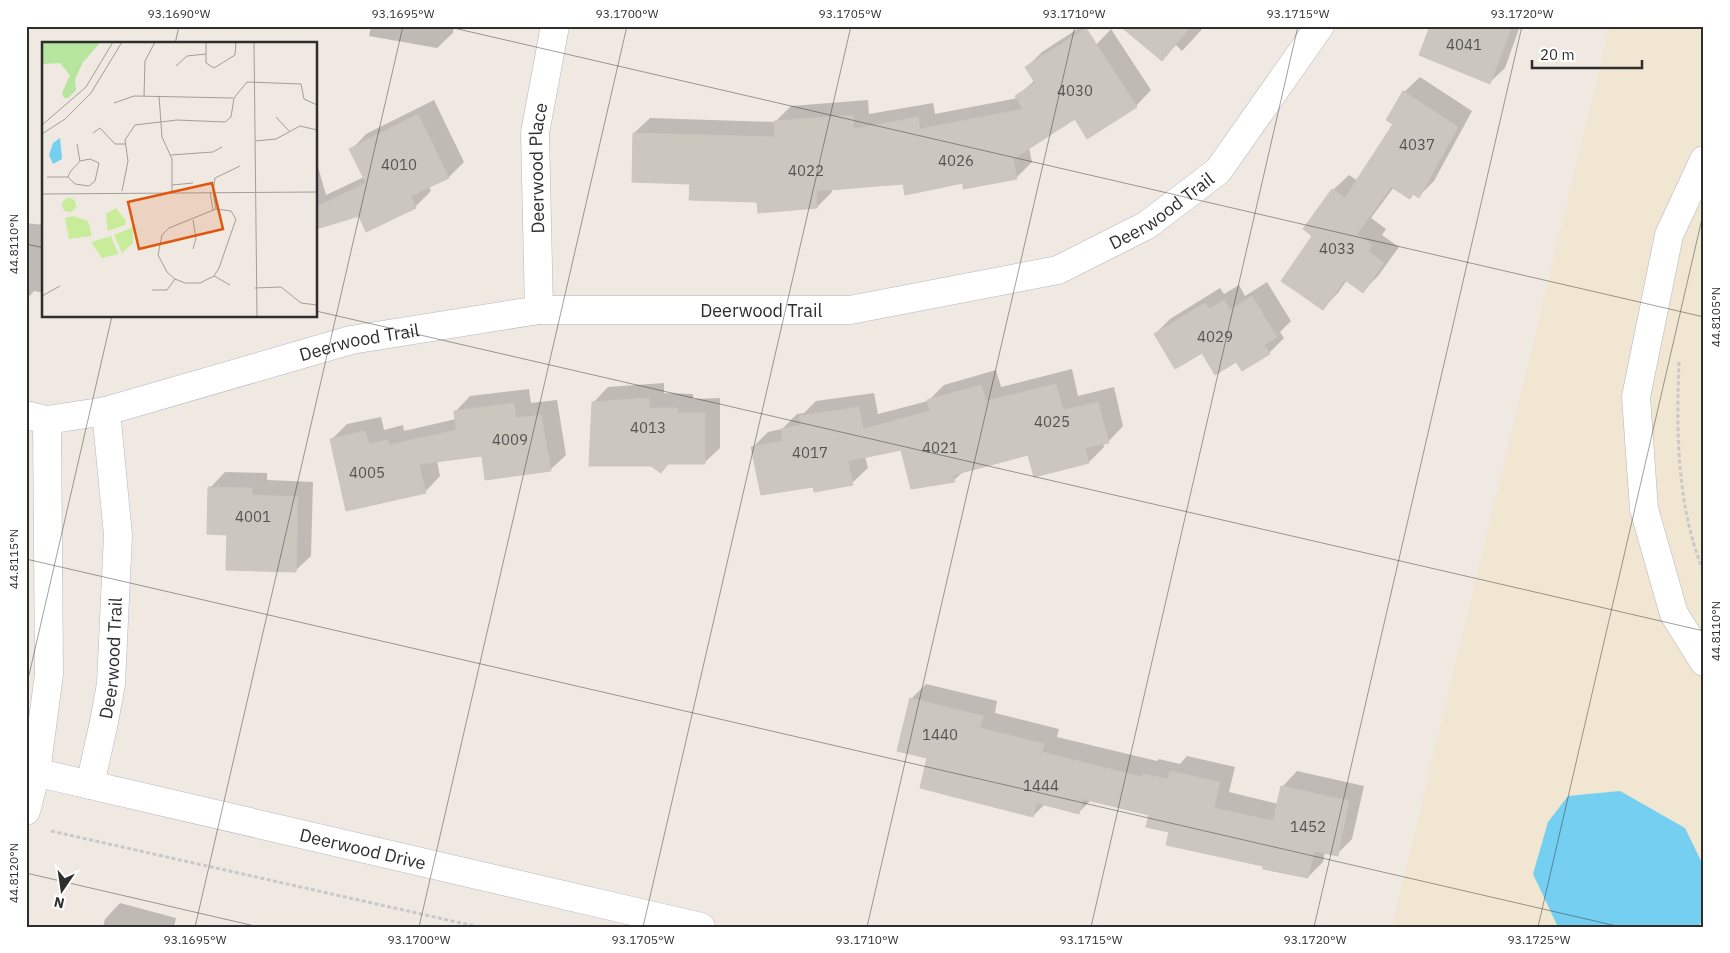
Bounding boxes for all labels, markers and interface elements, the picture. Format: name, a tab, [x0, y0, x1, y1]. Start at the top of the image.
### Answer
text: 93.1690°W	[148, 6, 211, 21]
text: 93.1695°W	[372, 6, 435, 21]
text: 93.1700°W	[596, 6, 659, 21]
text: 93.1705°W	[819, 6, 882, 21]
text: 93.1710°W	[1043, 6, 1106, 21]
text: 93.1715°W	[1267, 6, 1330, 21]
text: 93.1720°W	[1491, 6, 1554, 21]
house number: 4041	[1446, 35, 1482, 54]
scale bar	[1532, 38, 1642, 70]
inset map	[42, 42, 318, 318]
text: 20 m	[1540, 45, 1575, 64]
house number: 4030	[1057, 81, 1093, 100]
street label: Deerwood Place	[523, 101, 552, 234]
house number: 4037	[1399, 135, 1435, 154]
house number: 4026	[938, 151, 974, 170]
house number: 4010	[381, 155, 417, 174]
house number: 4022	[788, 161, 824, 180]
street label: Deerwood Trail	[1105, 167, 1218, 254]
text: 44.8110°N	[6, 214, 21, 274]
house number: 4033	[1319, 239, 1355, 258]
text: 44.8105°N	[1708, 287, 1723, 347]
street label: Deerwood Trail	[700, 299, 822, 322]
street label: Deerwood Trail	[296, 318, 421, 366]
house number: 4029	[1197, 327, 1233, 346]
house number: 4025	[1034, 412, 1070, 431]
house number: 4013	[630, 418, 666, 437]
house number: 4009	[492, 430, 528, 449]
house number: 4021	[922, 438, 958, 457]
house number: 4017	[792, 443, 828, 462]
house number: 4005	[349, 463, 385, 482]
house number: 4001	[235, 507, 271, 526]
text: 44.8115°N	[6, 529, 21, 589]
street label: Deerwood Trail	[93, 597, 127, 721]
text: 44.8110°N	[1708, 601, 1723, 661]
house number: 1440	[922, 725, 958, 744]
house number: 1444	[1023, 776, 1059, 795]
house number: 1452	[1290, 817, 1326, 836]
street label: Deerwood Drive	[298, 823, 429, 874]
text: 44.8120°N	[6, 843, 21, 903]
north arrow	[38, 866, 88, 916]
text: N	[52, 893, 66, 913]
text: 93.1695°W	[164, 932, 227, 947]
text: 93.1700°W	[388, 932, 451, 947]
text: 93.1705°W	[612, 932, 675, 947]
text: 93.1710°W	[836, 932, 899, 947]
text: 93.1715°W	[1060, 932, 1123, 947]
text: 93.1720°W	[1284, 932, 1347, 947]
text: 93.1725°W	[1508, 932, 1571, 947]

